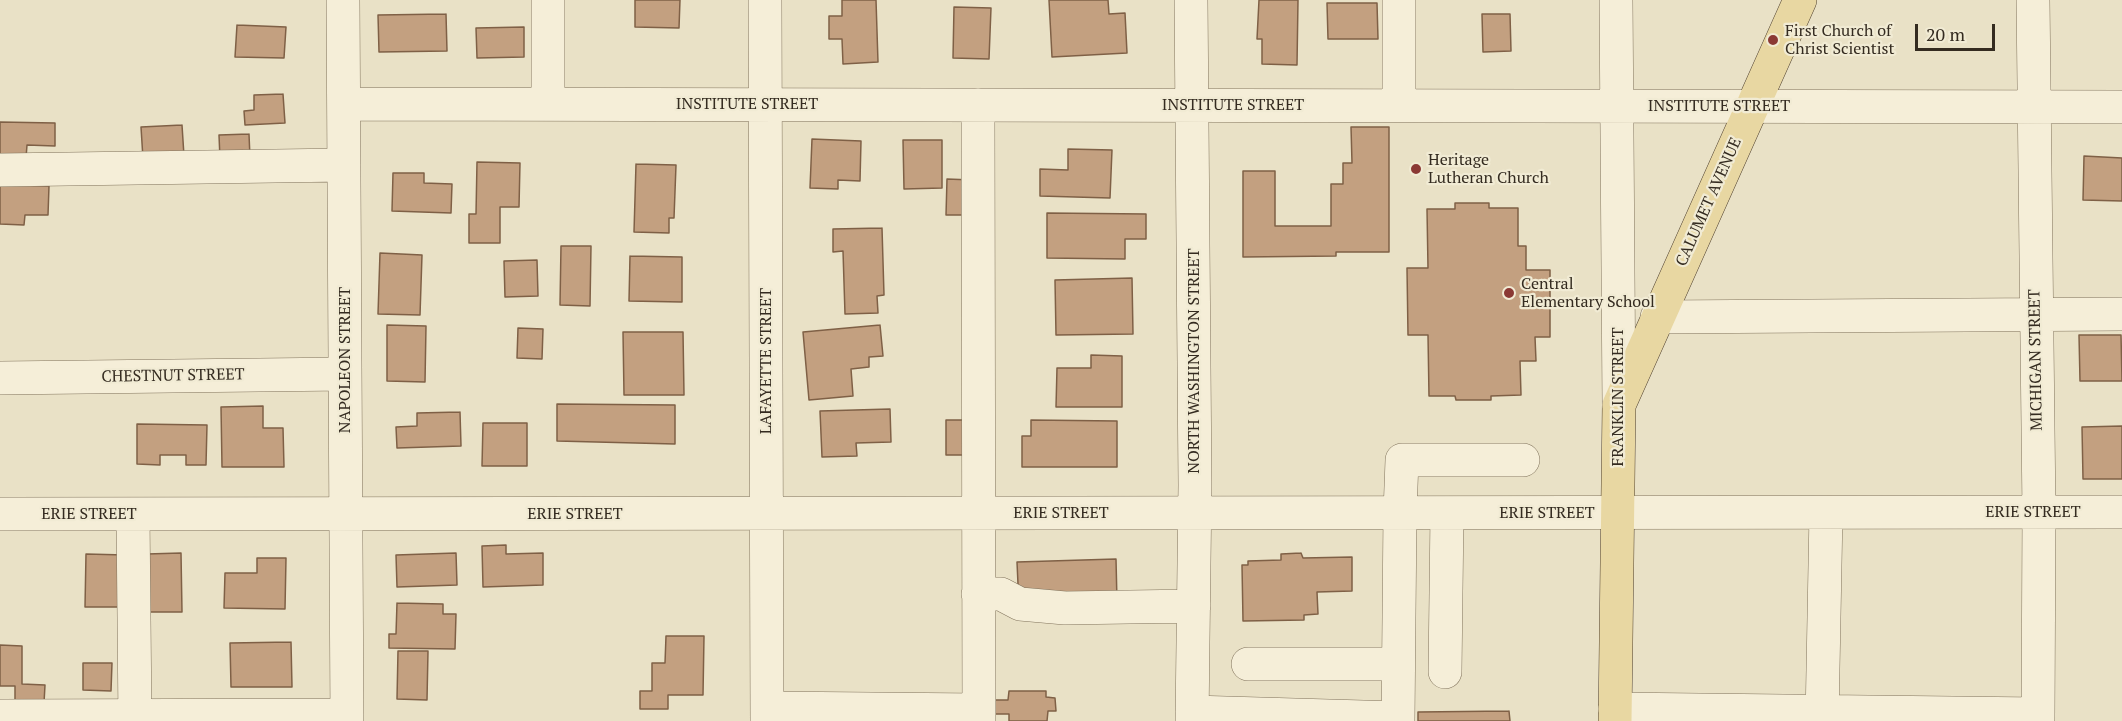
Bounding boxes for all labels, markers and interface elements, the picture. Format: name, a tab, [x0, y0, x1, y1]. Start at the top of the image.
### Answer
scale bar	[1918, 12, 1998, 50]
place label: First Church of Christ Scientist	[1785, 21, 1894, 59]
text: 20 m	[1926, 22, 1965, 46]
marker: First Church of Christ Scientist	[1766, 33, 1780, 47]
street label: INSTITUTE STREET	[676, 94, 818, 114]
street label: INSTITUTE STREET	[1162, 95, 1304, 115]
street label: INSTITUTE STREET	[1648, 96, 1790, 116]
street label: CALUMET AVENUE	[1672, 135, 1746, 269]
place label: Heritage Lutheran Church	[1428, 150, 1549, 188]
marker: Heritage Lutheran Church	[1409, 162, 1423, 176]
street label: NORTH WASHINGTON STREET	[1184, 248, 1204, 474]
place label: Central Elementary School	[1521, 274, 1655, 312]
marker: Central Elementary School	[1502, 286, 1516, 300]
street label: NAPOLEON STREET	[335, 287, 355, 433]
street label: LAFAYETTE STREET	[756, 288, 776, 434]
street label: MICHIGAN STREET	[2025, 289, 2047, 431]
street label: FRANKLIN STREET	[1608, 327, 1628, 467]
street label: CHESTNUT STREET	[101, 365, 245, 387]
street label: ERIE STREET	[1985, 502, 2081, 522]
street label: ERIE STREET	[1013, 503, 1109, 523]
street label: ERIE STREET	[1499, 503, 1595, 523]
street label: ERIE STREET	[41, 504, 137, 524]
street label: ERIE STREET	[527, 504, 623, 524]

